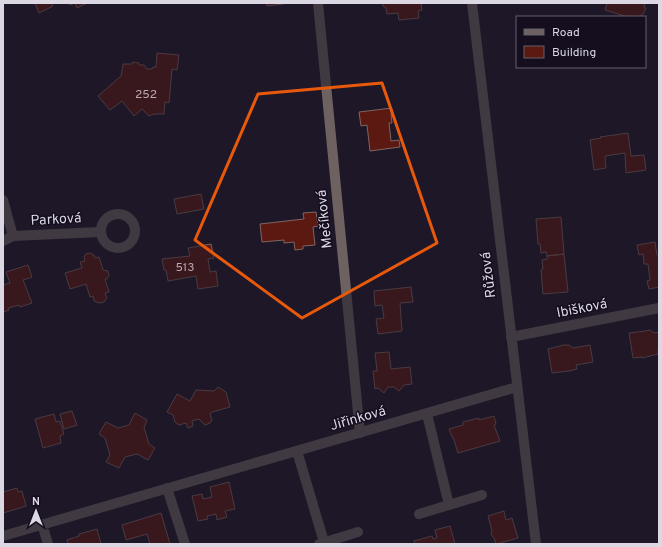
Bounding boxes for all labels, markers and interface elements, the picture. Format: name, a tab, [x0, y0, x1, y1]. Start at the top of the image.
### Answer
legend	[516, 16, 646, 68]
text: Road	[552, 25, 580, 41]
text: Building	[552, 45, 596, 61]
house number: 252	[135, 87, 157, 103]
street label: Mečíková	[313, 189, 337, 249]
street label: Parková	[30, 210, 82, 230]
street label: Růžová	[478, 251, 500, 299]
house number: 513	[175, 260, 195, 276]
street label: Ibišková	[555, 296, 609, 322]
street label: Jiřinková	[328, 403, 388, 435]
north arrow	[16, 491, 56, 531]
text: N	[32, 495, 40, 509]

